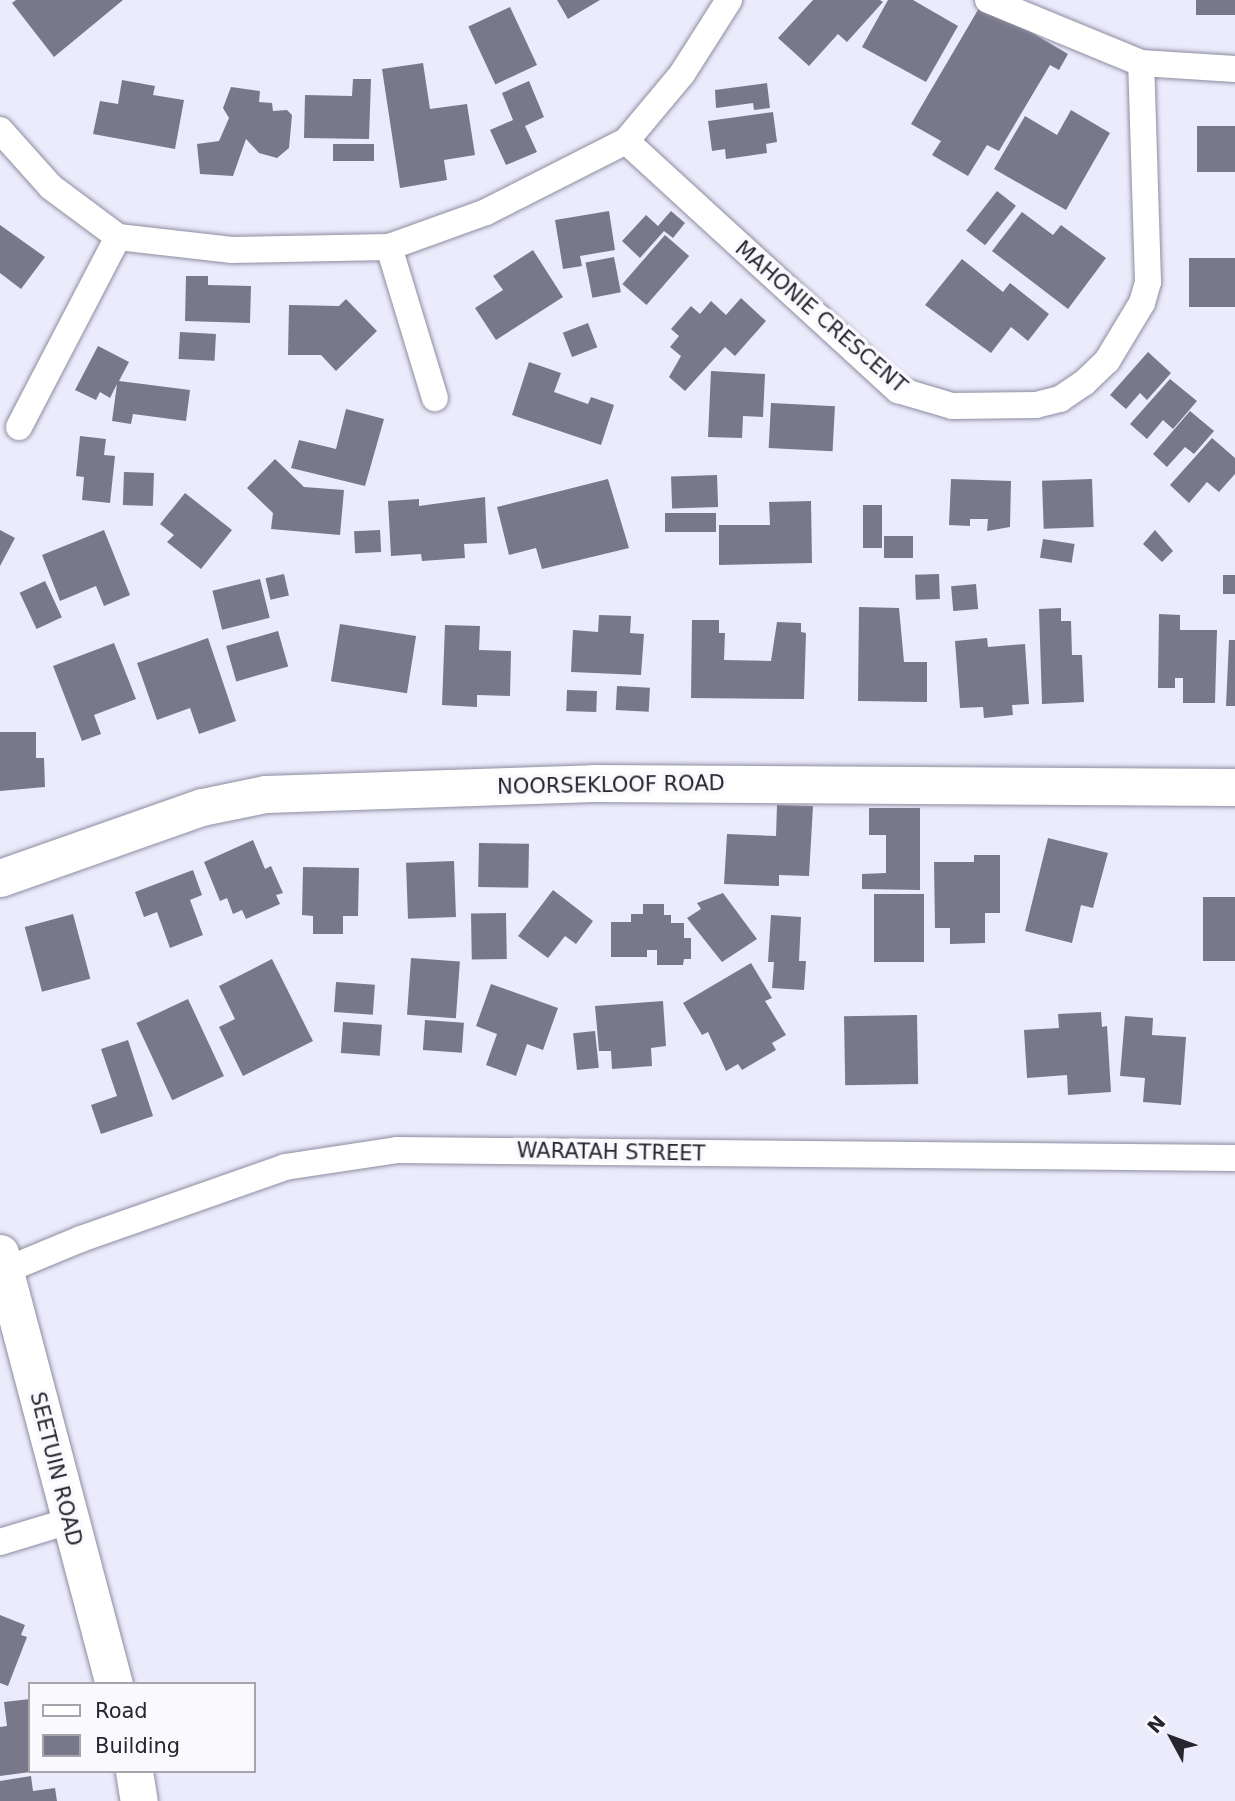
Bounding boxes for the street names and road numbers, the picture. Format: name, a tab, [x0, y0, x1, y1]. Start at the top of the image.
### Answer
street label: MAHONIE CRESCENT	[730, 236, 912, 398]
street label: NOORSEKLOOF ROAD	[497, 770, 725, 800]
street label: WARATAH STREET	[516, 1138, 706, 1166]
street label: SEETUIN ROAD	[25, 1389, 87, 1549]

